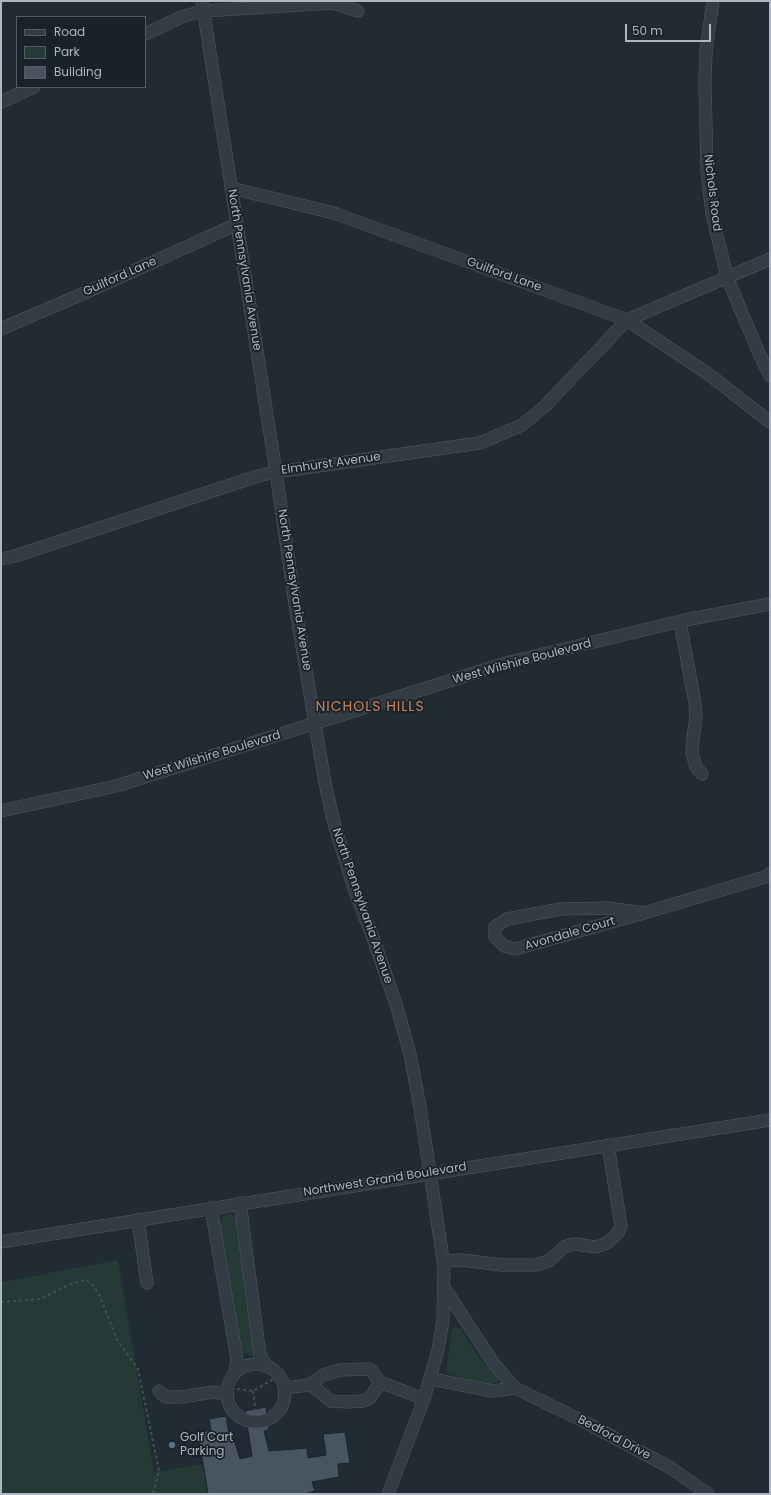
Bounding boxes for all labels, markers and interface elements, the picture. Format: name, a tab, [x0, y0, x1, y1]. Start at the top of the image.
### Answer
legend	[16, 16, 146, 88]
scale bar	[627, 16, 713, 42]
text: 50 m	[632, 22, 663, 39]
text: Road	[54, 23, 85, 40]
text: Park	[54, 43, 80, 60]
text: Building	[54, 63, 102, 80]
street label: Nichols Road	[700, 154, 724, 232]
street label: North Pennsylvania Avenue	[224, 188, 264, 352]
street label: Guilford Lane	[81, 254, 159, 300]
street label: Guilford Lane	[465, 255, 543, 295]
street label: Elmhurst Avenue	[280, 450, 382, 478]
street label: North Pennsylvania Avenue	[274, 508, 314, 672]
street label: West Wilshire Boulevard	[451, 637, 593, 687]
district label: NICHOLS HILLS	[315, 699, 425, 715]
street label: West Wilshire Boulevard	[141, 728, 283, 784]
street label: North Pennsylvania Avenue	[329, 826, 395, 986]
street label: Avondale Court	[523, 914, 617, 954]
street label: Northwest Grand Boulevard	[302, 1160, 468, 1200]
street label: Bedford Drive	[575, 1413, 653, 1463]
place label: Golf Cart Parking	[180, 1431, 233, 1459]
marker: Golf Cart Parking	[167, 1440, 177, 1450]

